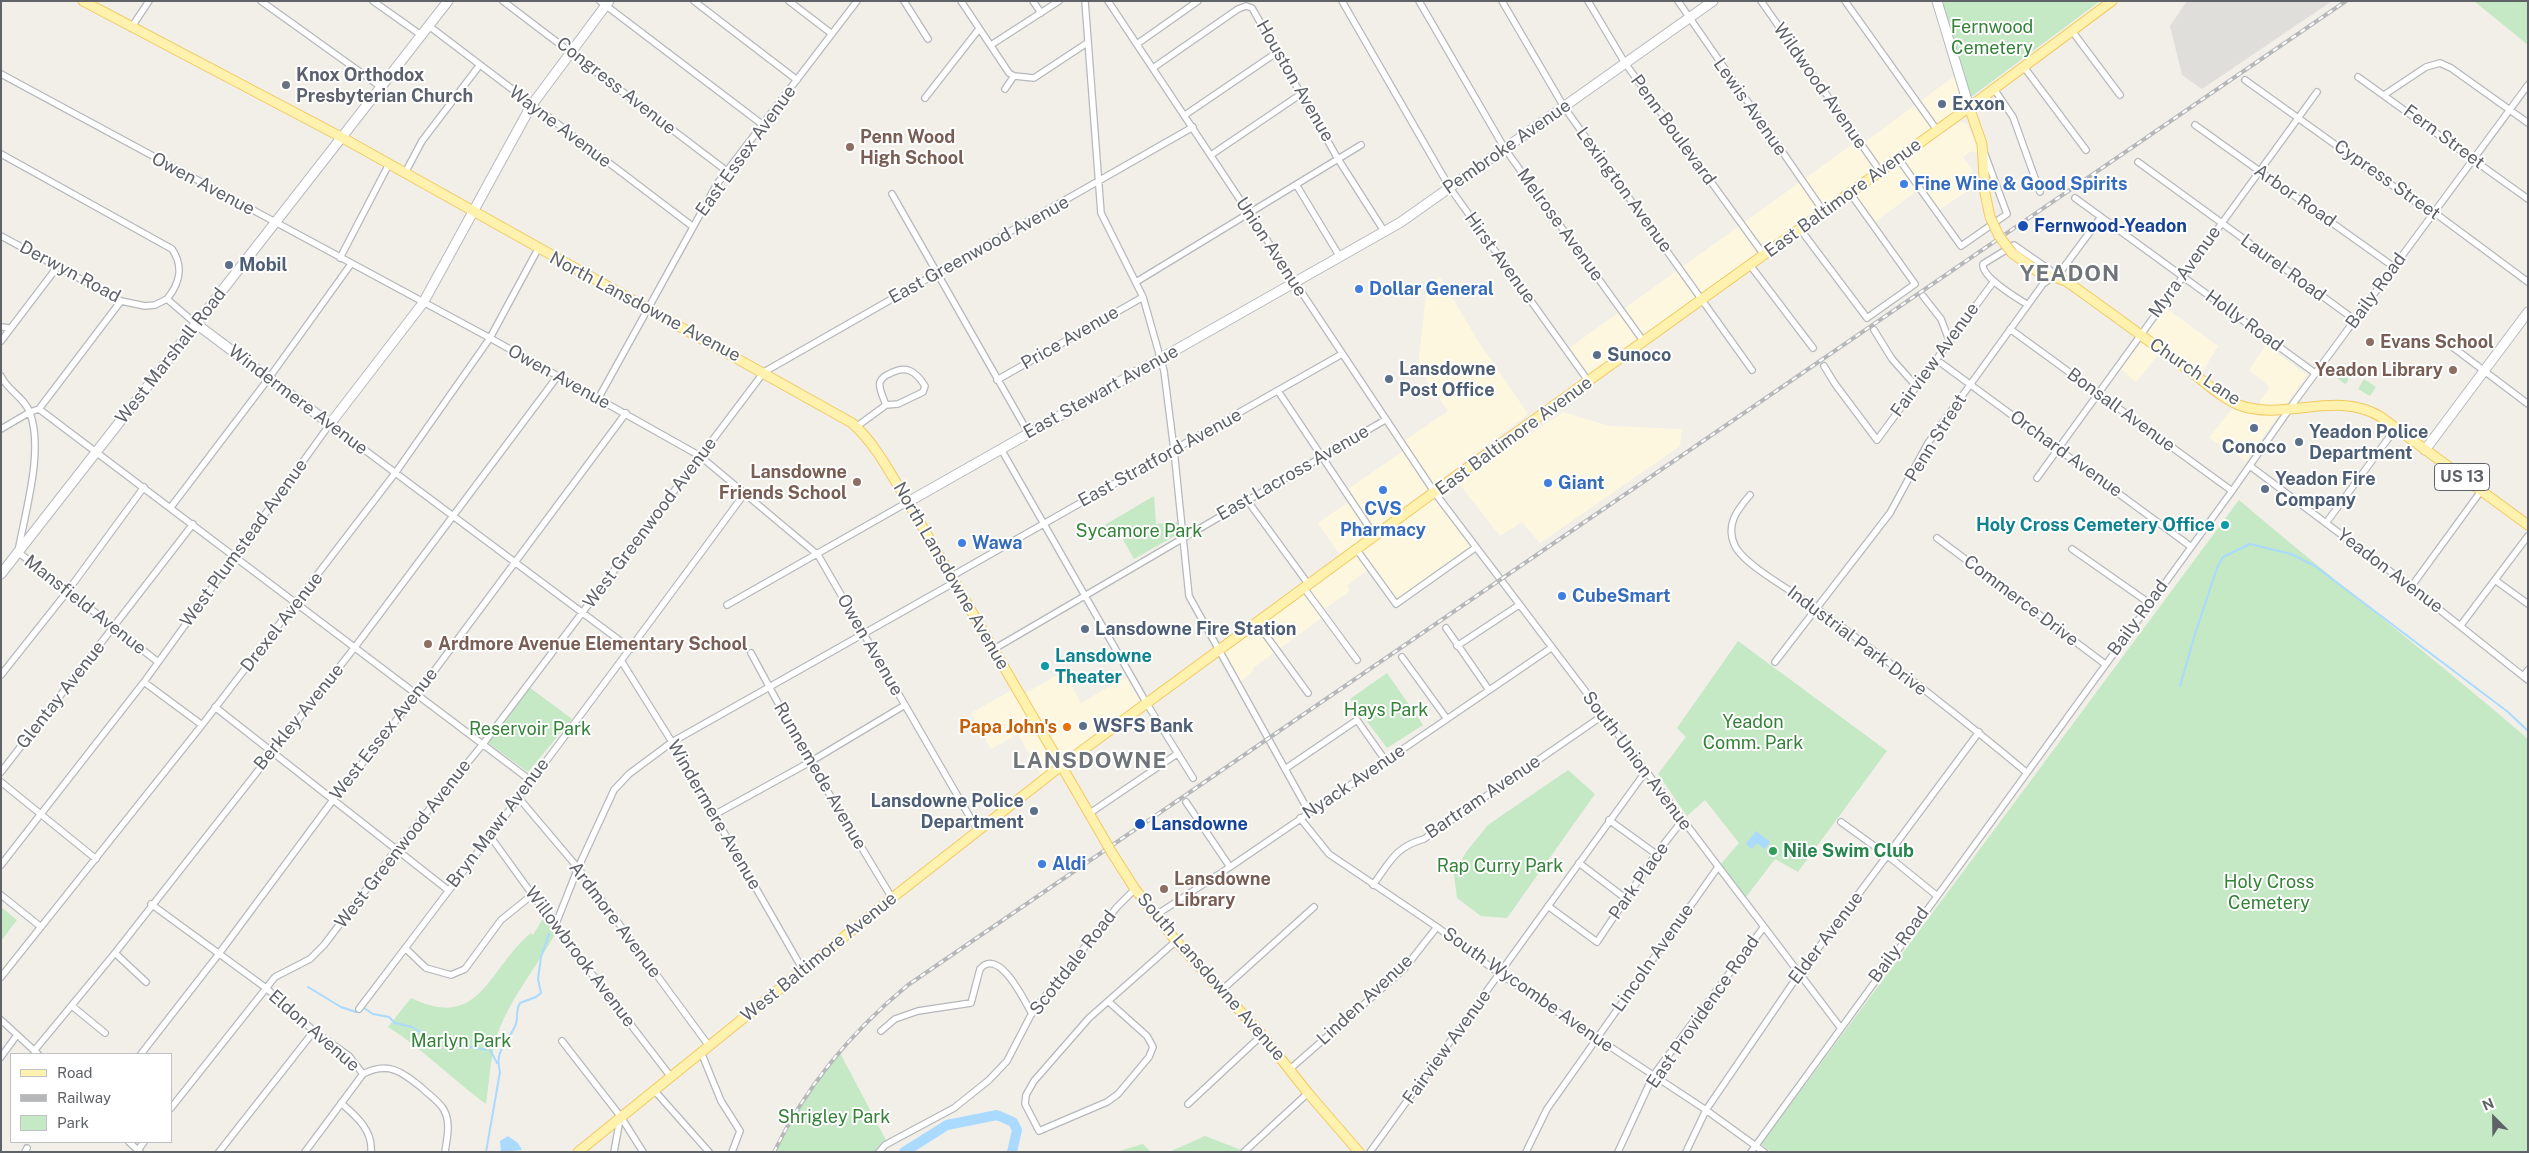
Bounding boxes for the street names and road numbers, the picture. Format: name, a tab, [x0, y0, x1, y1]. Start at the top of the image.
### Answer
street label: Houston Avenue	[1251, 16, 1339, 146]
street label: Wildwood Avenue	[1769, 19, 1871, 153]
street label: Congress Avenue	[552, 33, 680, 139]
street label: Lewis Avenue	[1708, 54, 1792, 160]
street label: Penn Boulevard	[1626, 71, 1720, 189]
street label: East Essex Avenue	[691, 81, 801, 221]
street label: Wayne Avenue	[505, 82, 615, 172]
street label: Pembroke Avenue	[1439, 95, 1575, 199]
street label: Fern Street	[2399, 100, 2489, 174]
street label: Lexington Avenue	[1571, 123, 1677, 257]
street label: East Baltimore Avenue	[1760, 134, 1926, 262]
street label: Cypress Street	[2330, 135, 2444, 225]
street label: Owen Avenue	[148, 148, 258, 220]
street label: Arbor Road	[2250, 160, 2340, 232]
street label: Melrose Avenue	[1512, 164, 1608, 286]
street label: East Greenwood Avenue	[885, 191, 1073, 309]
street label: Union Avenue	[1231, 193, 1311, 301]
street label: Hirst Avenue	[1460, 208, 1540, 308]
street label: Myra Avenue	[2144, 222, 2226, 322]
street label: Laurel Road	[2236, 230, 2330, 306]
street label: Derwyn Road	[16, 236, 124, 308]
street label: North Lansdowne Avenue	[546, 247, 744, 367]
street label: Baily Road	[2341, 249, 2411, 333]
street label: West Marshall Road	[111, 284, 231, 428]
street label: Holly Road	[2201, 286, 2287, 356]
street label: Fairview Avenue	[1886, 299, 1984, 421]
street label: Price Avenue	[1017, 301, 1123, 375]
street label: Church Lane	[2145, 334, 2245, 410]
street label: Windermere Avenue	[224, 340, 372, 460]
street label: Owen Avenue	[504, 340, 614, 414]
street label: East Stewart Avenue	[1020, 341, 1182, 443]
street label: Bonsall Avenue	[2063, 363, 2179, 457]
street label: East Baltimore Avenue	[1431, 372, 1597, 500]
street label: Penn Street	[1901, 390, 1971, 486]
street label: East Stratford Avenue	[1075, 404, 1245, 512]
street label: Orchard Avenue	[2006, 406, 2126, 502]
street label: East Lacross Avenue	[1213, 421, 1373, 525]
street label: West Greenwood Avenue	[579, 433, 721, 613]
street label: West Plumstead Avenue	[176, 455, 312, 631]
road number: US 13	[2434, 464, 2490, 491]
street label: North Lansdowne Avenue	[888, 478, 1014, 674]
street label: Yeadon Avenue	[2333, 524, 2447, 618]
street label: Mansfield Avenue	[20, 551, 150, 659]
street label: Commerce Drive	[1959, 551, 2083, 651]
street label: Drexel Avenue	[236, 568, 328, 676]
street label: Baily Road	[2103, 576, 2173, 660]
street label: Industrial Park Drive	[1783, 581, 1931, 701]
street label: Owen Avenue	[832, 590, 908, 700]
street label: Glentay Avenue	[12, 637, 110, 753]
street label: Berkley Avenue	[250, 660, 348, 774]
street label: West Essex Avenue	[326, 664, 442, 804]
street label: South Union Avenue	[1578, 687, 1696, 835]
street label: Runnemede Avenue	[769, 699, 871, 853]
street label: Windermere Avenue	[662, 736, 766, 894]
street label: Nyack Avenue	[1299, 740, 1409, 824]
street label: Bartram Avenue	[1421, 751, 1545, 843]
street label: Bryn Mawr Avenue	[442, 754, 554, 892]
street label: West Greenwood Avenue	[330, 755, 476, 933]
street label: Park Place	[1604, 838, 1674, 924]
street label: Ardmore Avenue	[564, 858, 666, 982]
street label: Willowbrook Avenue	[520, 882, 640, 1032]
street label: West Baltimore Avenue	[737, 888, 901, 1026]
street label: Elder Avenue	[1784, 888, 1868, 988]
street label: South Lansdowne Avenue	[1132, 889, 1290, 1065]
street label: Lincoln Avenue	[1608, 900, 1698, 1016]
street label: Baily Road	[1864, 903, 1934, 987]
street label: Scottdale Road	[1025, 906, 1121, 1020]
street label: South Wycombe Avenue	[1438, 923, 1618, 1057]
street label: East Providence Road	[1642, 932, 1764, 1092]
street label: Linden Avenue	[1313, 950, 1417, 1050]
street label: Eldon Avenue	[264, 986, 364, 1076]
street label: Fairview Avenue	[1398, 986, 1496, 1108]

